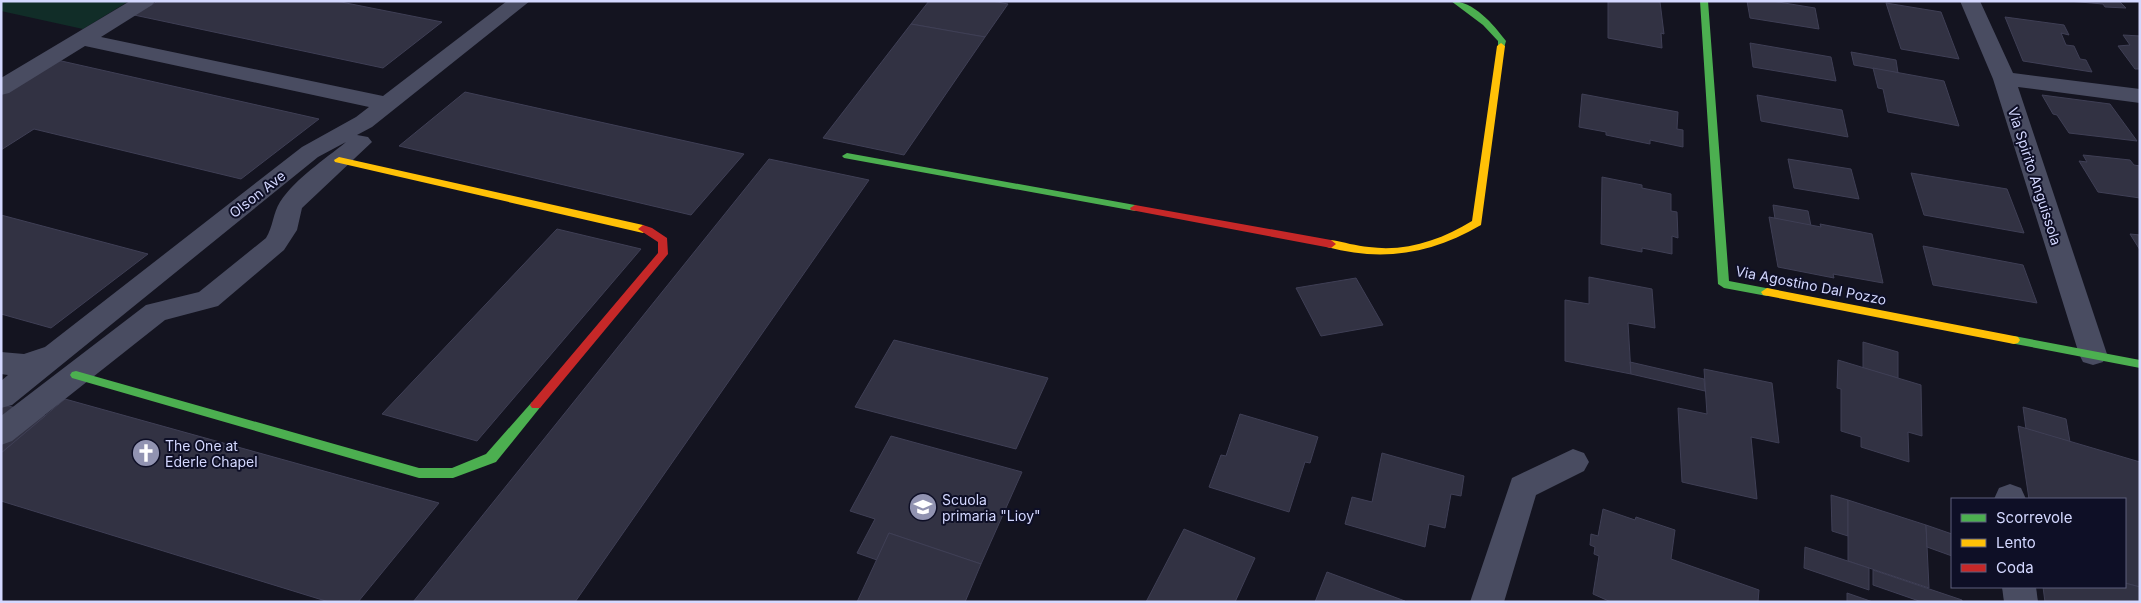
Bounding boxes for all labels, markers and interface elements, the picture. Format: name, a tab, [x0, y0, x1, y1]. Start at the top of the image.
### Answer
street label: Via Spirito Anguissola	[2005, 105, 2065, 247]
street label: Olson Ave	[226, 167, 288, 221]
street label: Via Agostino Dal Pozzo	[1734, 262, 1888, 308]
place label: The One at Ederle Chapel	[165, 437, 258, 470]
church icon: The One at Ederle Chapel	[131, 438, 161, 468]
place label: Scuola primaria "Lioy"	[942, 491, 1041, 524]
school or university icon: Scuola primaria "Lioy"	[908, 492, 938, 522]
legend	[1951, 498, 2126, 588]
text: Scorrevole	[1996, 508, 2072, 527]
text: Lento	[1996, 533, 2036, 552]
text: Coda	[1996, 558, 2034, 577]

